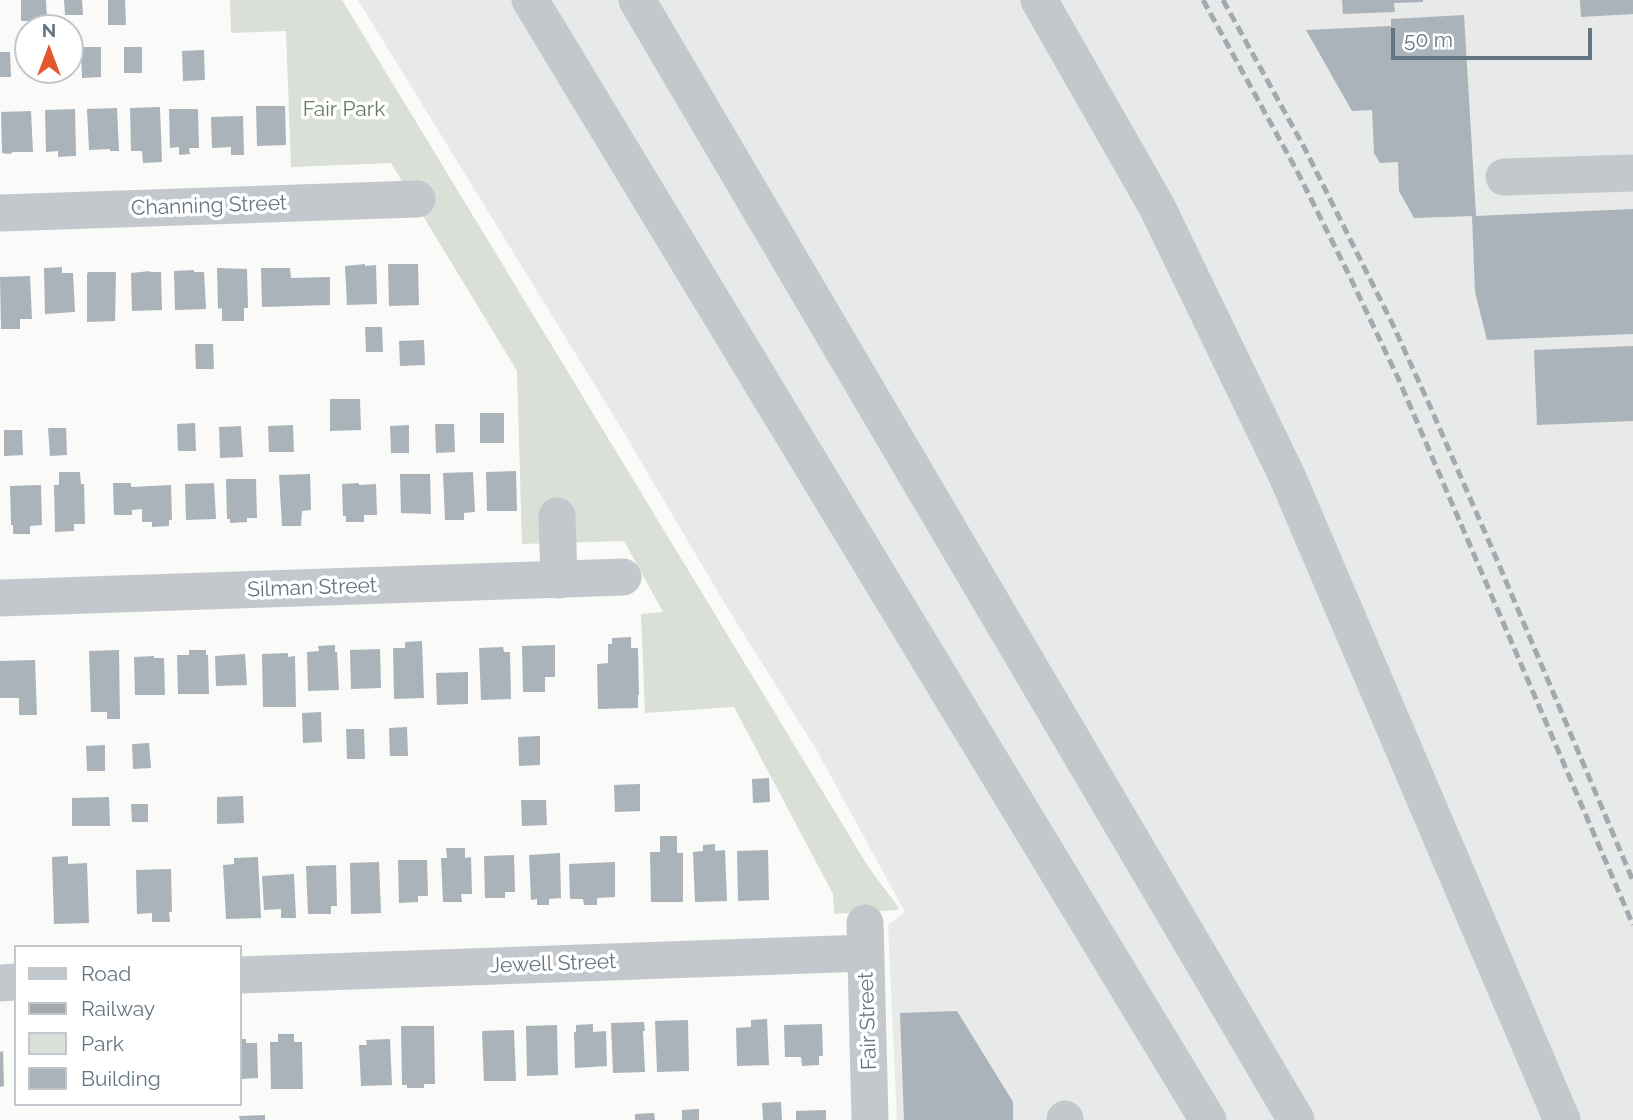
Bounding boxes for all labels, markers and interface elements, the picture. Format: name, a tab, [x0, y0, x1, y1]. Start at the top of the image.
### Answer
north arrow	[14, 14, 84, 84]
scale bar	[1395, 14, 1596, 58]
text: N	[42, 19, 56, 41]
text: 50 m	[1404, 27, 1453, 52]
park label: Fair Park	[303, 97, 385, 123]
street label: Channing Street	[131, 191, 287, 221]
street label: Silman Street	[247, 573, 377, 603]
legend	[14, 945, 242, 1106]
street label: Jewell Street	[490, 949, 616, 979]
text: Road	[81, 961, 131, 986]
street label: Fair Street	[854, 972, 882, 1070]
text: Railway	[81, 996, 155, 1021]
text: Park	[81, 1031, 124, 1056]
text: Building	[81, 1066, 161, 1091]

